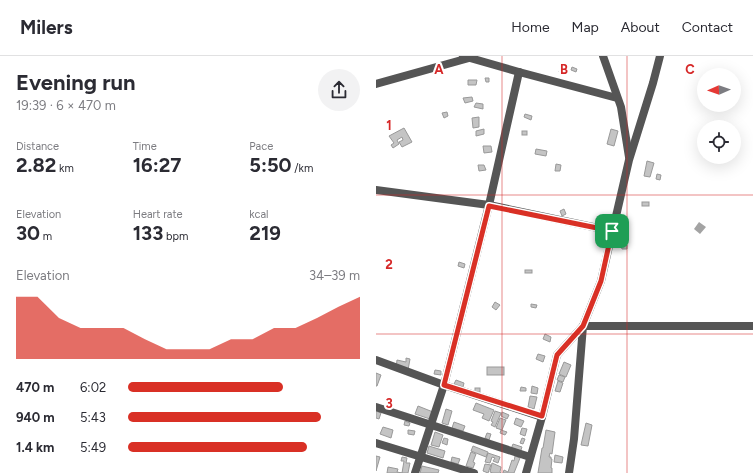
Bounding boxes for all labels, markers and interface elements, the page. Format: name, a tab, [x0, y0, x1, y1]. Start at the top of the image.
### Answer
text: Milers	[20, 16, 73, 39]
text: Home	[511, 19, 550, 36]
text: Map	[572, 19, 599, 36]
text: About	[621, 19, 660, 36]
text: Contact	[682, 19, 733, 36]
text: A	[434, 62, 444, 77]
text: B	[560, 62, 568, 77]
text: C	[685, 62, 695, 77]
north arrow	[697, 68, 741, 112]
map controls	[697, 68, 741, 164]
text: Evening run	[16, 69, 136, 96]
button: share	[318, 69, 360, 111]
text: 19:39 · 6 × 470 m	[16, 98, 116, 113]
text: 1	[386, 118, 392, 133]
button: locate	[697, 120, 741, 164]
text: Distance	[16, 140, 59, 153]
text: Time	[133, 140, 157, 153]
text: Pace	[249, 140, 273, 153]
text: 2.82	[16, 153, 56, 177]
text: 16:27	[133, 153, 181, 177]
text: 5:50	[249, 153, 292, 177]
text: km	[56, 162, 74, 175]
text: /km	[292, 162, 313, 175]
text: Elevation	[16, 208, 61, 221]
text: Heart rate	[133, 208, 183, 221]
text: kcal	[249, 208, 269, 221]
pin	[595, 214, 629, 248]
icon: arrive	[601, 220, 623, 242]
text: 30	[16, 221, 40, 245]
text: 133	[133, 221, 163, 245]
text: 219	[249, 221, 281, 245]
text: m	[40, 230, 52, 243]
text: bpm	[163, 230, 188, 243]
text: 2	[385, 257, 393, 272]
text: Elevation	[16, 268, 69, 283]
text: 34–39 m	[309, 268, 360, 283]
text: 470 m	[16, 380, 54, 395]
text: 6:02	[80, 380, 106, 395]
text: 3	[385, 396, 393, 411]
text: 940 m	[16, 410, 55, 425]
text: 5:43	[80, 410, 106, 425]
text: 1.4 km	[16, 440, 54, 455]
text: 5:49	[80, 440, 106, 455]

